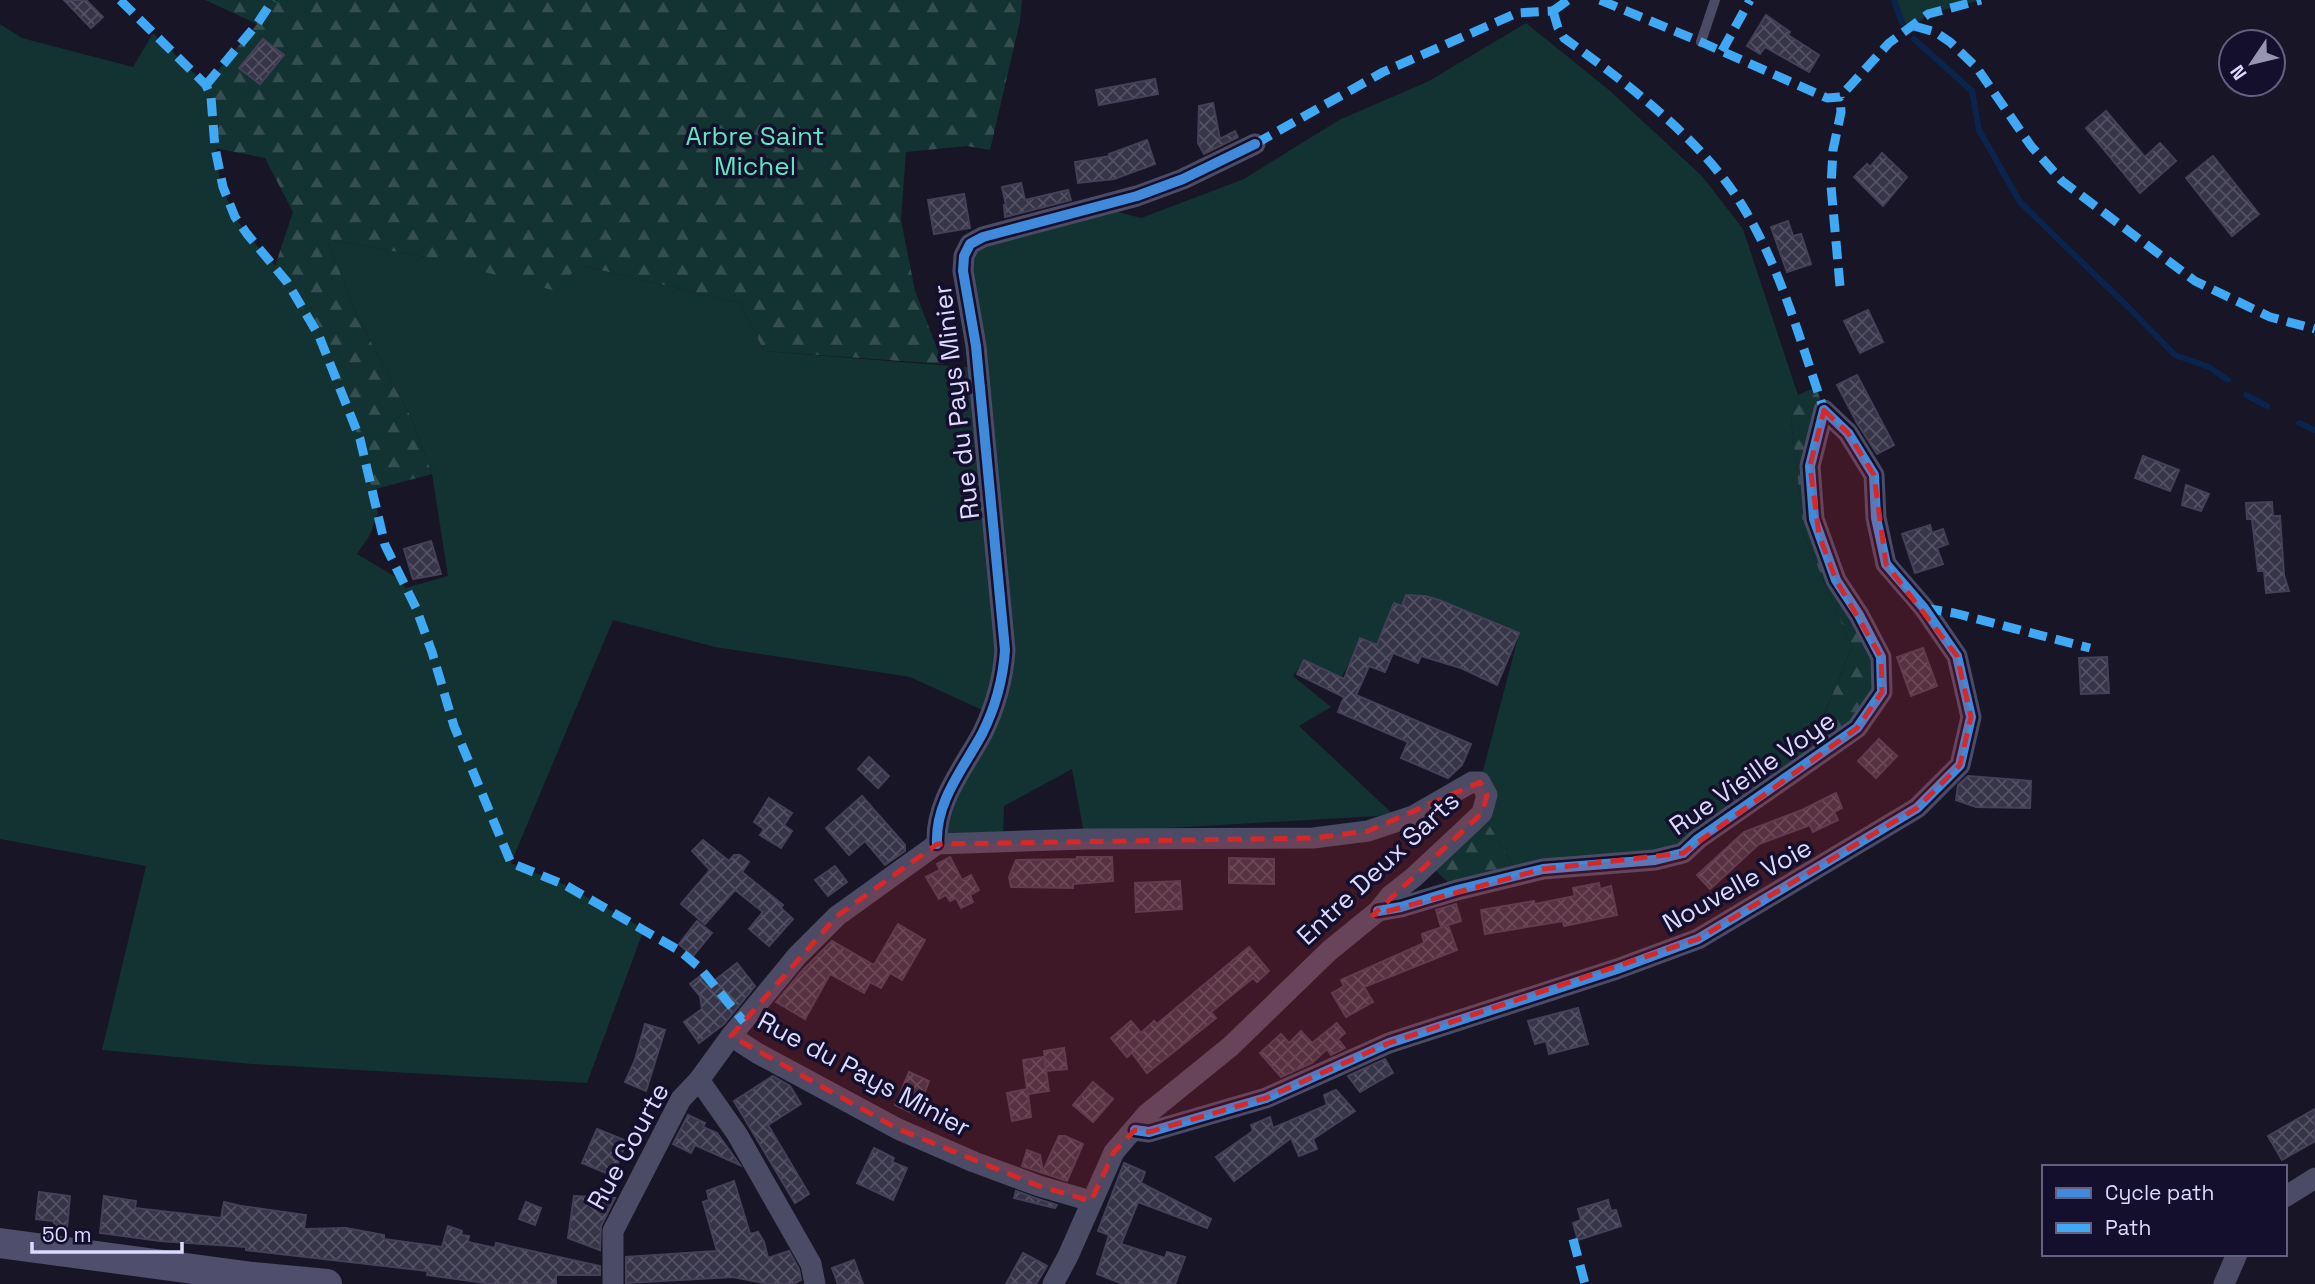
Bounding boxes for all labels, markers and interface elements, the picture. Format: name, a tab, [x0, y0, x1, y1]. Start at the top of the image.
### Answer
north arrow	[2217, 28, 2287, 98]
text: N	[2225, 60, 2252, 85]
park label: Arbre Saint Michel	[685, 119, 825, 183]
street label: Rue du Pays Minier	[925, 283, 987, 521]
street label: Rue Vieille Voye	[1662, 703, 1842, 843]
street label: Entre Deux Sarts	[1289, 784, 1467, 952]
street label: Nouvelle Voie	[1656, 830, 1818, 940]
street label: Rue du Pays Minier	[752, 1004, 976, 1144]
street label: Rue Courte	[579, 1077, 677, 1215]
legend	[2042, 1165, 2287, 1256]
text: Cycle path	[2105, 1179, 2214, 1206]
scale bar	[32, 1210, 182, 1254]
text: Path	[2105, 1214, 2151, 1241]
text: 50 m	[42, 1221, 92, 1248]

